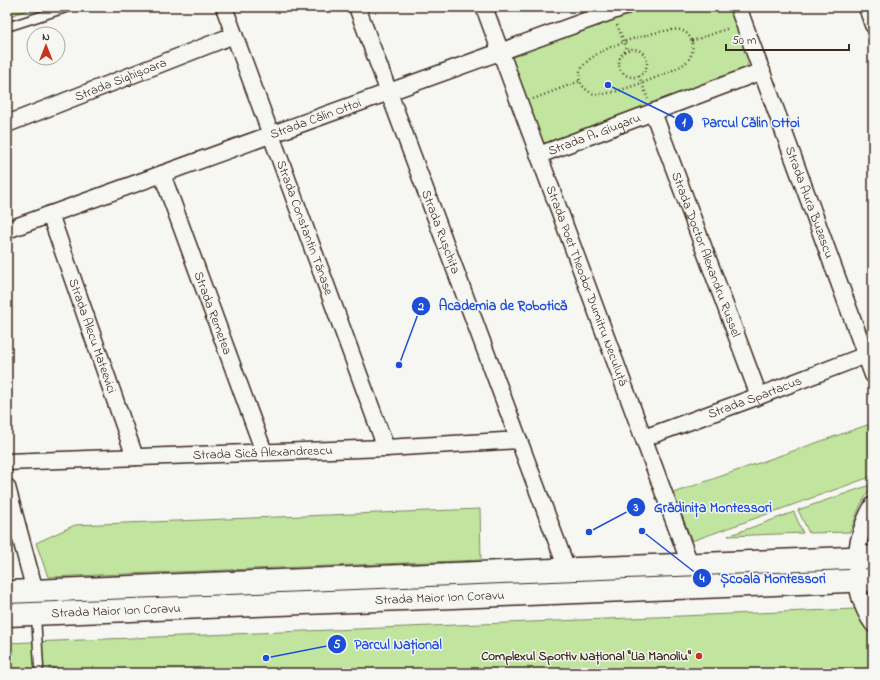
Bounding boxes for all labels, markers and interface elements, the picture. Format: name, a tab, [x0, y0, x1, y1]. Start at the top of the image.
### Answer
north arrow	[26, 26, 66, 66]
scale bar	[726, 26, 849, 52]
text: N	[42, 29, 50, 45]
text: 50 m	[732, 32, 756, 50]
street label: Strada Sighișoara	[72, 53, 169, 106]
street label: Strada Călin Ottoi	[267, 93, 364, 144]
street label: Strada A. Giugaru	[545, 108, 643, 160]
callout: Parcul Călin Ottoi	[674, 109, 808, 135]
text: Parcul Călin Ottoi	[702, 113, 800, 134]
text: 1	[682, 114, 686, 132]
street label: Strada Aura Buzescu	[780, 143, 839, 261]
street label: Strada Constantin Tănase	[272, 157, 339, 298]
street label: Strada Doctor Alexandru Russel	[667, 169, 746, 340]
street label: Strada Poet Theodor Dumitru Neculuță	[541, 182, 633, 389]
street label: Strada Rușchița	[417, 187, 465, 277]
street label: Strada Remetea	[189, 269, 237, 357]
street label: Strada Alecu Mateevici	[64, 276, 121, 396]
callout: Academia de Robotică	[411, 293, 575, 319]
text: Academia de Robotică	[439, 296, 568, 317]
text: 2	[417, 298, 424, 316]
street label: Strada Spartacus	[705, 371, 805, 423]
street label: Strada Sică Alexandrescu	[193, 440, 333, 465]
callout: Grădinița Montessori	[626, 494, 780, 520]
text: Grădinița Montessori	[654, 498, 772, 519]
text: 3	[633, 499, 639, 517]
callout: Școala Montessori	[692, 565, 833, 591]
text: Școala Montessori	[720, 569, 826, 590]
text: 4	[699, 570, 705, 588]
street label: Strada Maior Ion Coravu	[375, 585, 505, 610]
street label: Strada Maior Ion Coravu	[51, 598, 181, 623]
callout: Parcul Național	[327, 631, 450, 657]
text: Parcul Național	[354, 635, 442, 656]
text: 5	[334, 636, 341, 654]
place label: Complexul Sportiv Național "Lia Manoliu"	[481, 647, 691, 666]
marker: Complexul Sportiv Național "Lia Manoliu"	[694, 651, 704, 661]

